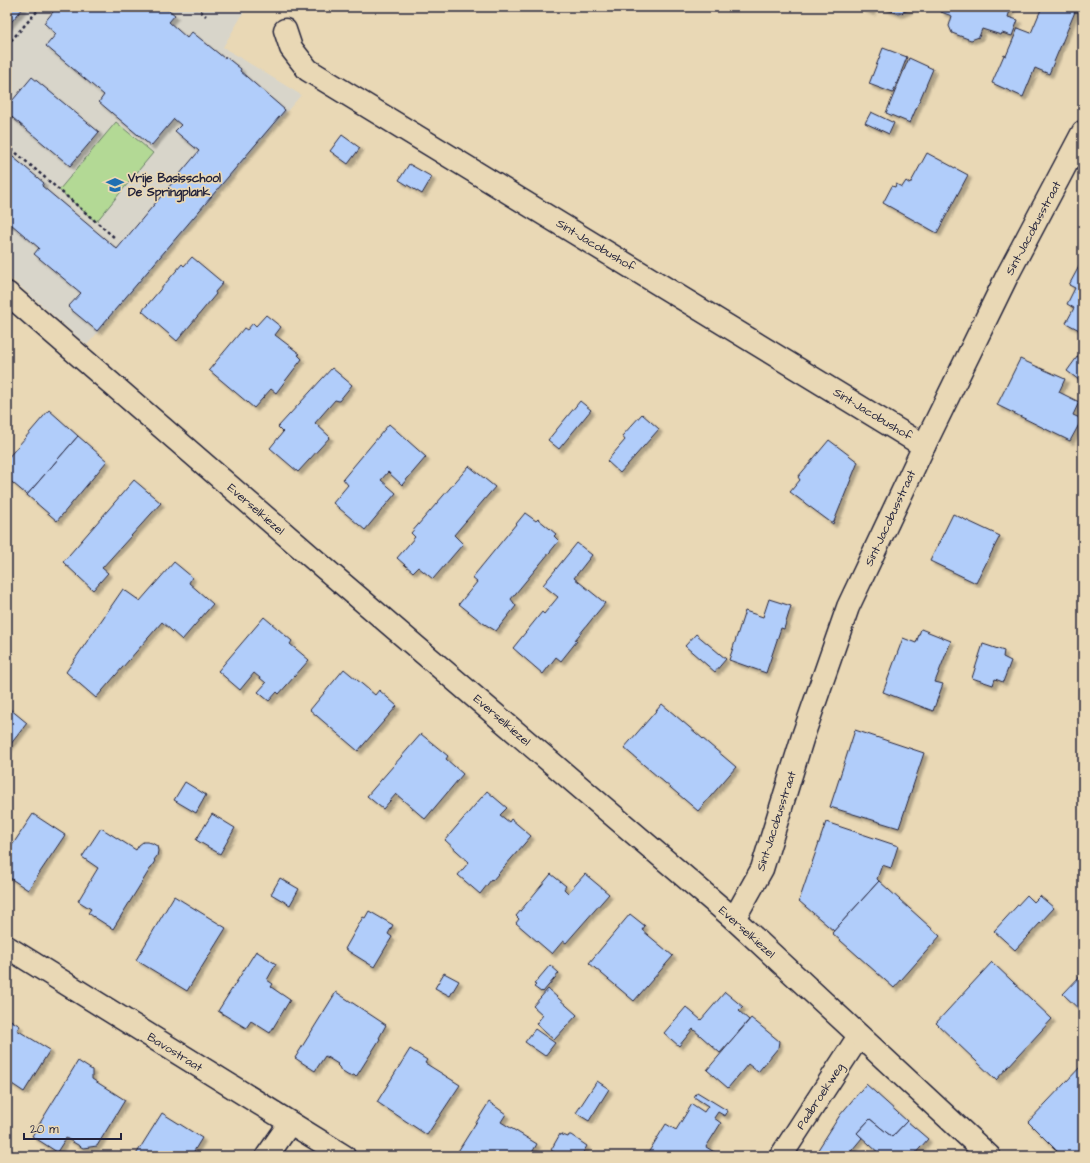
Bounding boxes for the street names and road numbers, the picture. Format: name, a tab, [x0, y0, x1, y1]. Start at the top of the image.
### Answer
street label: Sint-Jacobusstraat	[1001, 178, 1066, 278]
street label: Sint-Jacobushof	[553, 215, 639, 276]
street label: Sint-Jacobushof	[830, 384, 916, 445]
street label: Sint-Jacobusstraat	[861, 467, 920, 569]
street label: Everselkiezel	[223, 480, 288, 539]
street label: Everselkiezel	[469, 691, 534, 750]
street label: Sint-Jacobusstraat	[752, 769, 801, 873]
street label: Everselkiezel	[715, 902, 779, 962]
street label: Bavostraat	[144, 1029, 206, 1076]
street label: Padbroekweg	[793, 1060, 849, 1133]

